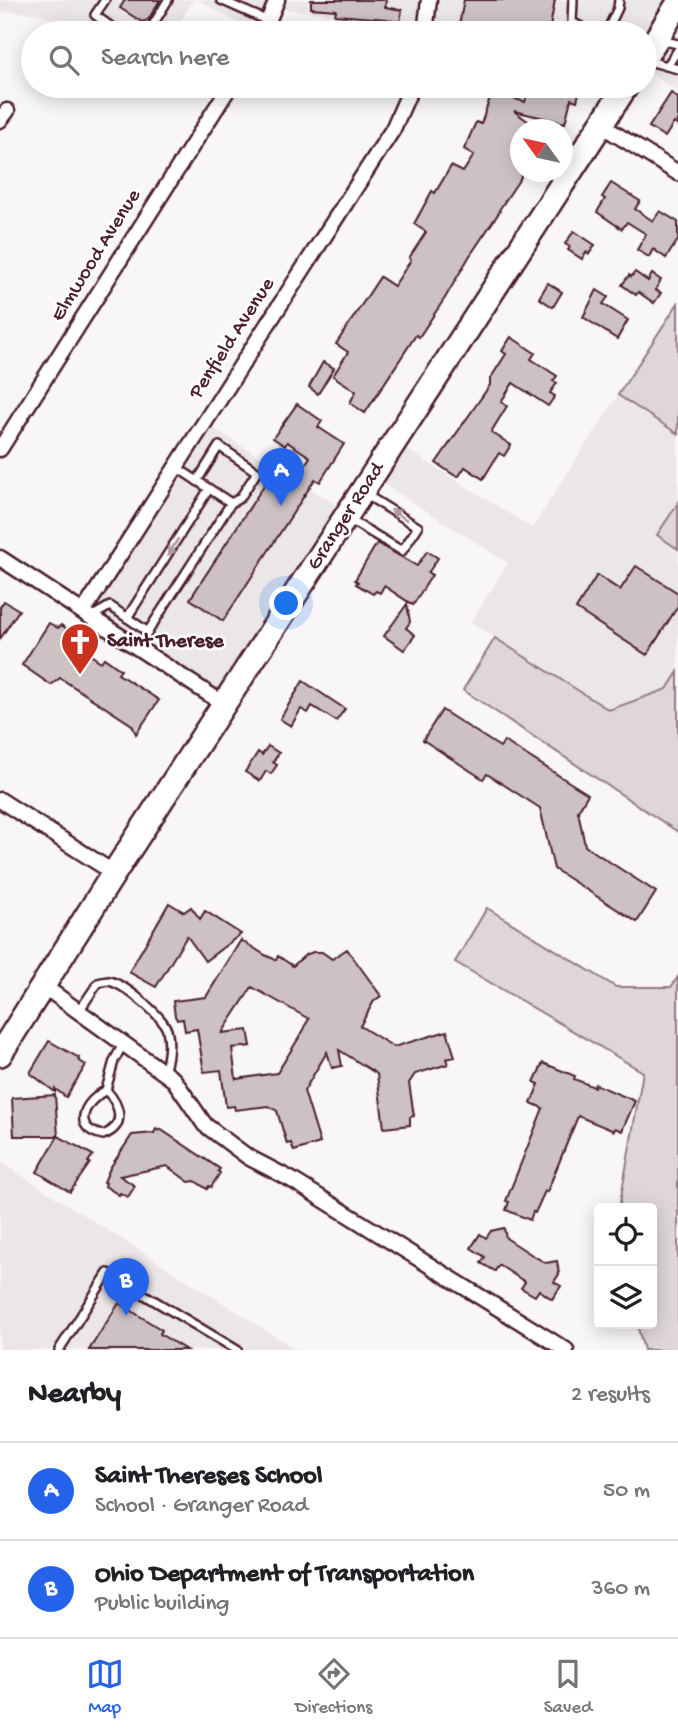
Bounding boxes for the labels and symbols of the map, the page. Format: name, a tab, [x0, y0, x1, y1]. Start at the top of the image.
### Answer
north arrow	[510, 119, 573, 182]
street label: Elmwood Avenue	[46, 184, 148, 327]
street label: Penfield Avenue	[184, 273, 282, 405]
pin: A	[258, 448, 304, 506]
street label: Granger Road	[303, 457, 392, 576]
one-way arrow	[389, 508, 408, 521]
one-way arrow	[166, 537, 179, 556]
your location	[269, 586, 303, 620]
church icon: Saint Therese	[59, 621, 101, 676]
place label: Saint Therese	[107, 630, 225, 655]
pin: B	[103, 1258, 149, 1316]

